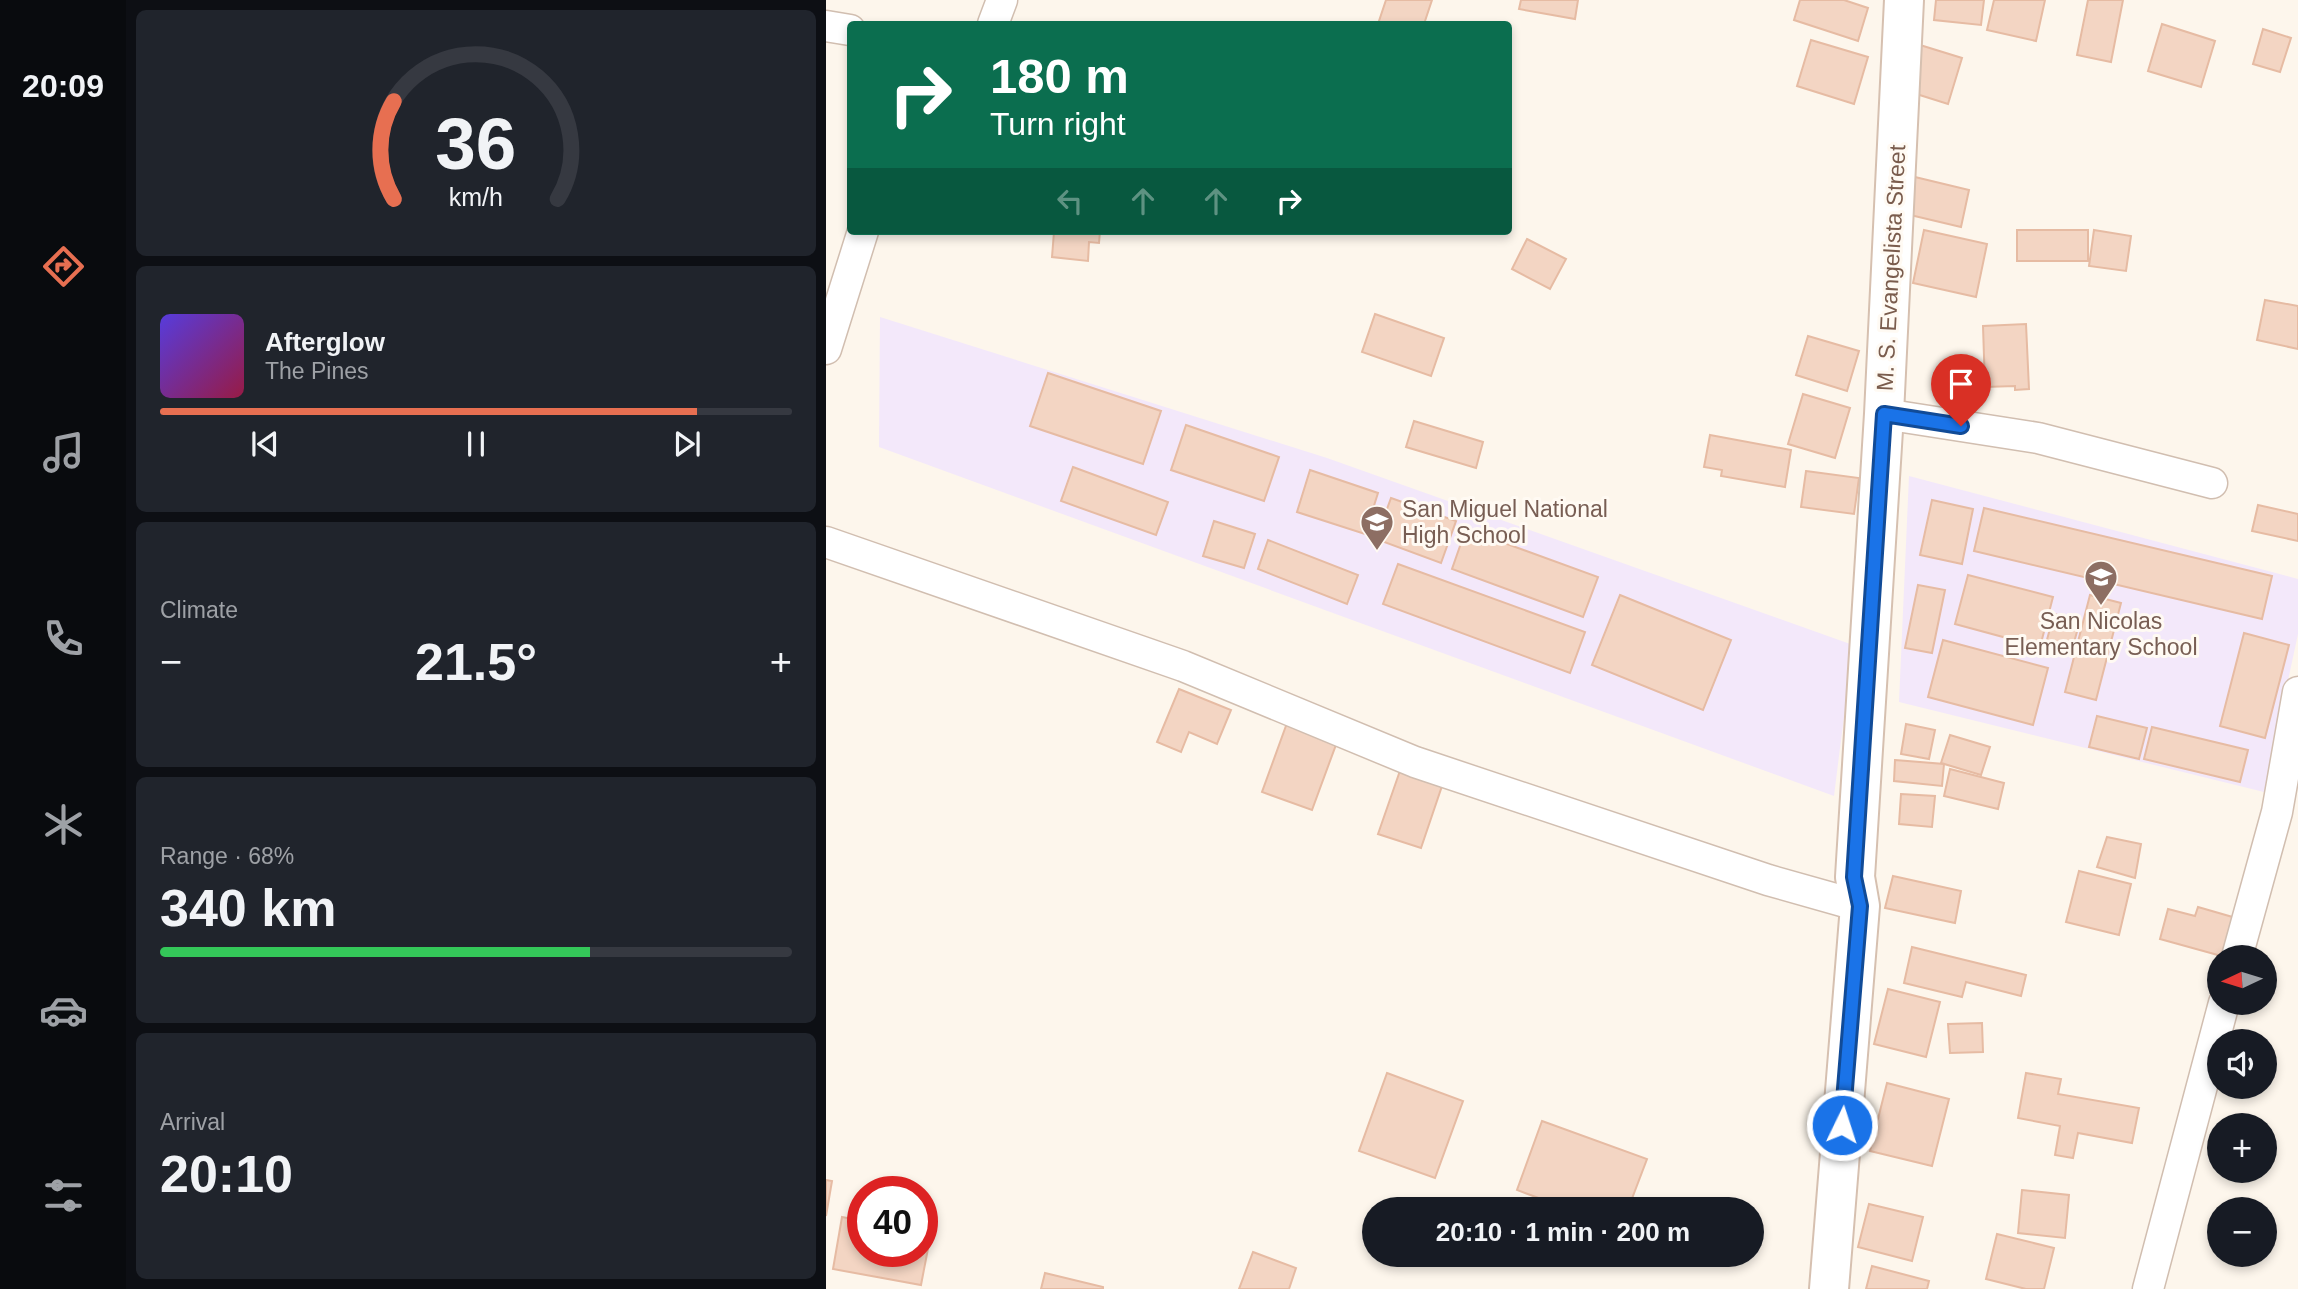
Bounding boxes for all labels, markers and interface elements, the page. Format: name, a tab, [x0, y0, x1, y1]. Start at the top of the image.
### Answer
icon: right	[875, 49, 966, 140]
text: 180 m	[990, 49, 1129, 103]
text: 20:09	[22, 68, 104, 104]
text: 36	[436, 103, 516, 184]
text: Turn right	[990, 106, 1126, 142]
street label: M. S. Evangelista Street	[1872, 144, 1910, 392]
icon: left	[1051, 182, 1089, 220]
icon: ahead	[1124, 182, 1162, 220]
icon: ahead	[1197, 182, 1235, 220]
icon: right	[1270, 182, 1308, 220]
text: km/h	[449, 183, 503, 211]
icon: directions	[39, 242, 88, 291]
text: Afterglow	[265, 327, 385, 357]
pin	[1931, 354, 1991, 426]
text: The Pines	[265, 358, 369, 384]
icon: arrive	[1942, 365, 1980, 403]
icon: previous	[246, 425, 284, 463]
icon: pause	[457, 425, 495, 463]
icon: next	[668, 425, 706, 463]
icon: music	[39, 428, 88, 477]
place label: San Miguel National High School	[1402, 496, 1608, 548]
school or university icon: San Miguel National High School	[1358, 503, 1396, 552]
school or university icon: San Nicolas Elementary School	[2082, 558, 2120, 607]
text: Climate	[160, 597, 238, 623]
place label: San Nicolas Elementary School	[2004, 608, 2198, 660]
icon: phone	[39, 614, 88, 663]
text: 21.5°	[415, 633, 537, 691]
text: −	[160, 641, 182, 683]
text: +	[770, 641, 792, 683]
icon: climate	[39, 800, 88, 849]
text: Range · 68%	[160, 843, 294, 869]
text: 340 km	[160, 879, 336, 937]
north arrow	[2207, 945, 2277, 1015]
map controls	[2207, 945, 2277, 1267]
icon: car	[39, 986, 88, 1035]
button: sound	[2207, 1029, 2277, 1099]
position arrow	[1805, 1088, 1879, 1162]
text: Arrival	[160, 1109, 225, 1135]
button: +	[2207, 1113, 2277, 1183]
text: 20:10	[160, 1145, 293, 1203]
icon: filters	[39, 1171, 88, 1220]
speed limit sign: 40	[847, 1176, 938, 1267]
button: −	[2207, 1197, 2277, 1267]
text: 20:10 · 1 min · 200 m	[1436, 1217, 1690, 1247]

